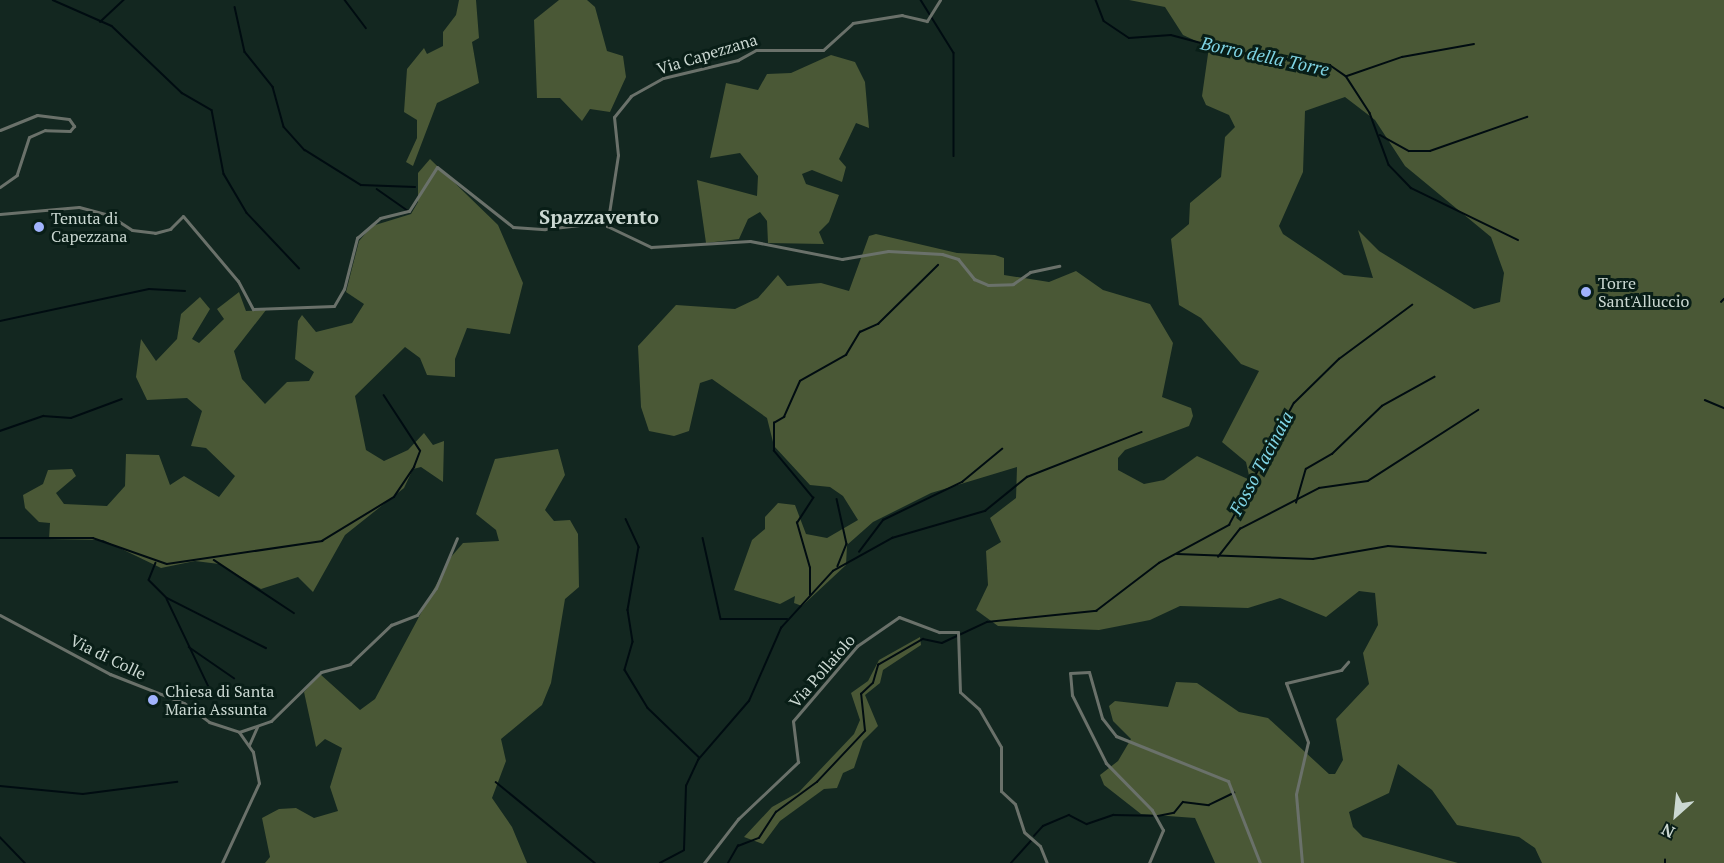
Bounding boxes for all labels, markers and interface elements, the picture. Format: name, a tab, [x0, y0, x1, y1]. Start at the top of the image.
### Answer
street label: Via Capezzana	[654, 30, 760, 78]
water label: Borro della Torre	[1199, 32, 1331, 80]
district label: Spazzavento	[539, 204, 659, 228]
place label: Tenuta di Capezzana	[51, 208, 127, 246]
marker: Tenuta di Capezzana	[32, 220, 46, 234]
place label: Torre Sant'Alluccio	[1598, 273, 1689, 311]
marker: Torre Sant'Alluccio	[1579, 285, 1593, 299]
water label: Fosso Tacinaia	[1225, 408, 1297, 518]
street label: Via di Colle	[67, 630, 149, 684]
street label: Via Pollaiolo	[785, 630, 859, 712]
place label: Chiesa di Santa Maria Assunta	[165, 681, 274, 719]
marker: Chiesa di Santa Maria Assunta	[146, 693, 160, 707]
north arrow	[1646, 785, 1706, 845]
text: N	[1657, 818, 1678, 844]

